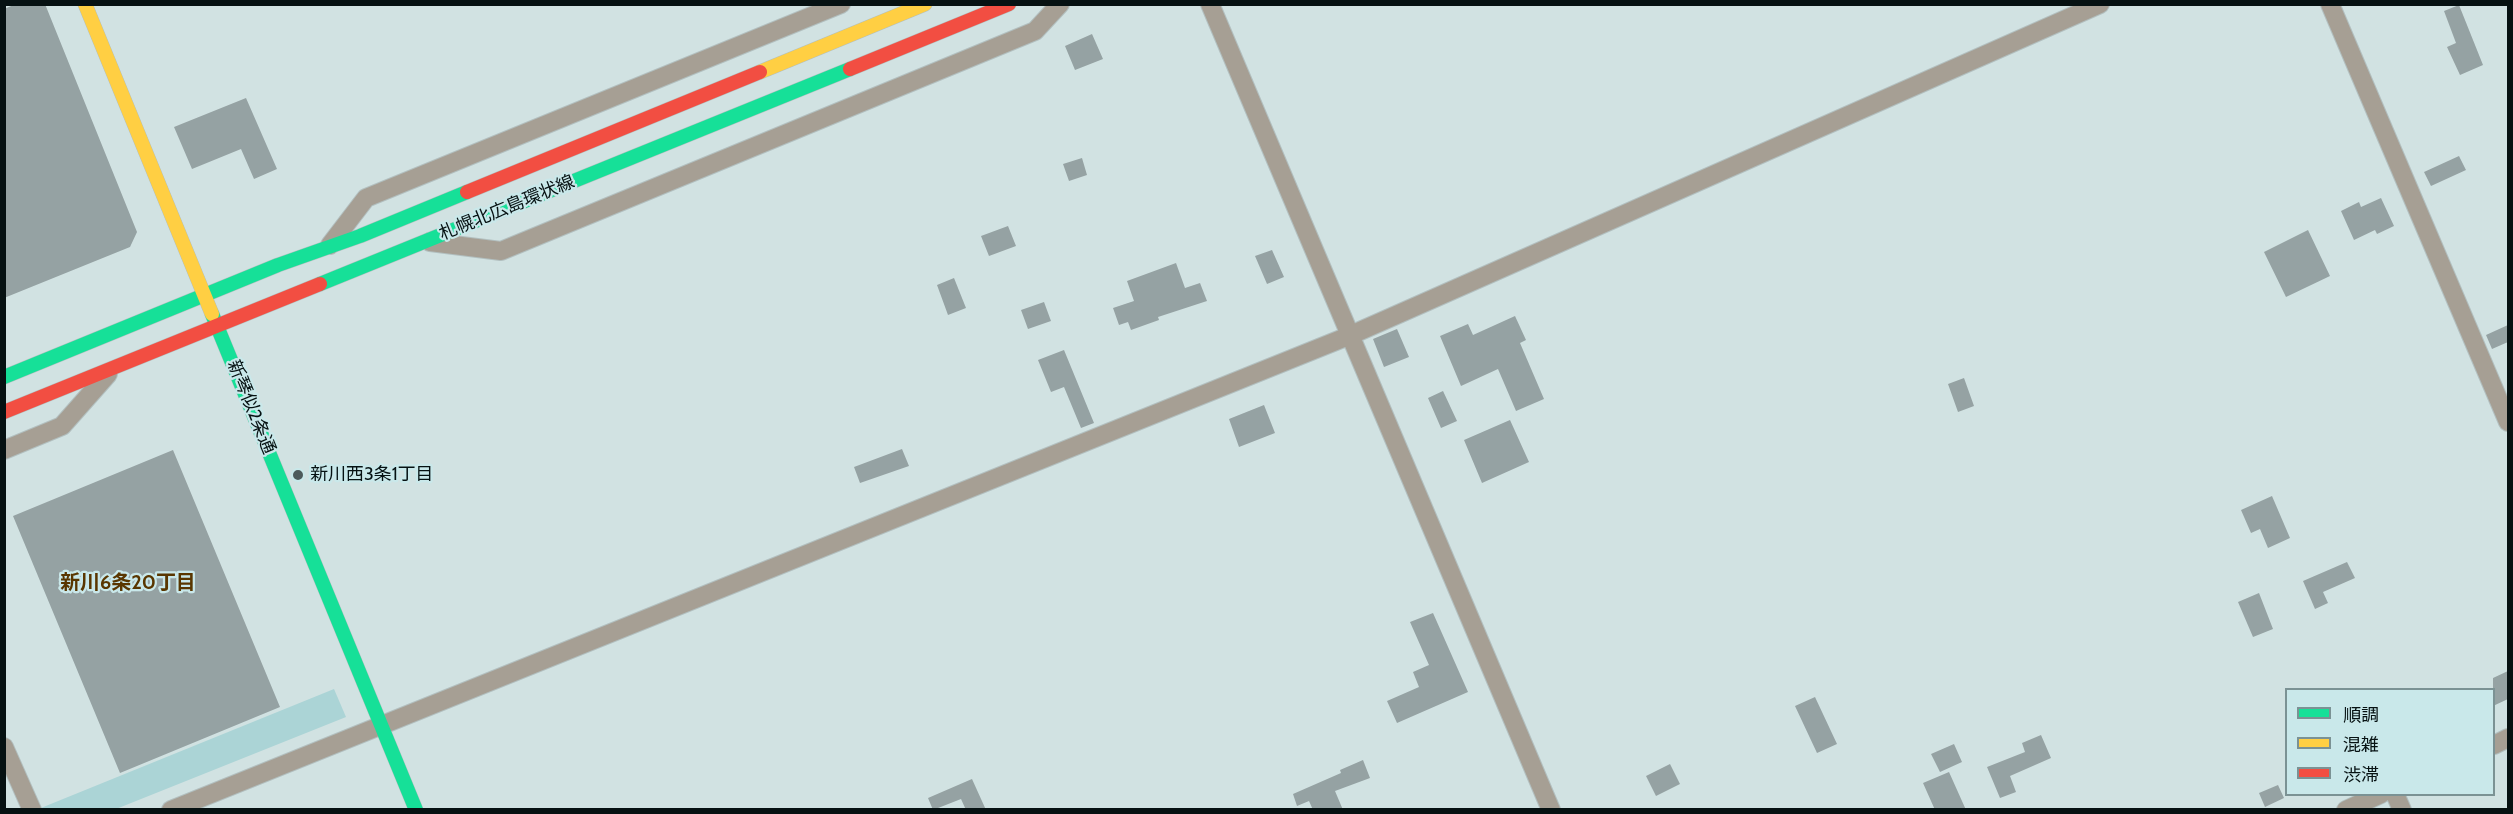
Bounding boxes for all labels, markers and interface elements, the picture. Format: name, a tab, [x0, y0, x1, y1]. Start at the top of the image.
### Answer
street label: 札幌北広島環状線	[436, 171, 578, 245]
street label: 新琴似2条通	[222, 357, 280, 457]
place label: 新川西3条1丁目	[310, 464, 434, 486]
marker: 新川西3条1丁目	[291, 468, 305, 482]
district label: 新川6条20丁目	[60, 571, 196, 595]
legend	[2285, 688, 2495, 796]
text: 順調	[2343, 704, 2379, 726]
text: 混雑	[2343, 734, 2379, 756]
text: 渋滞	[2343, 764, 2379, 786]

